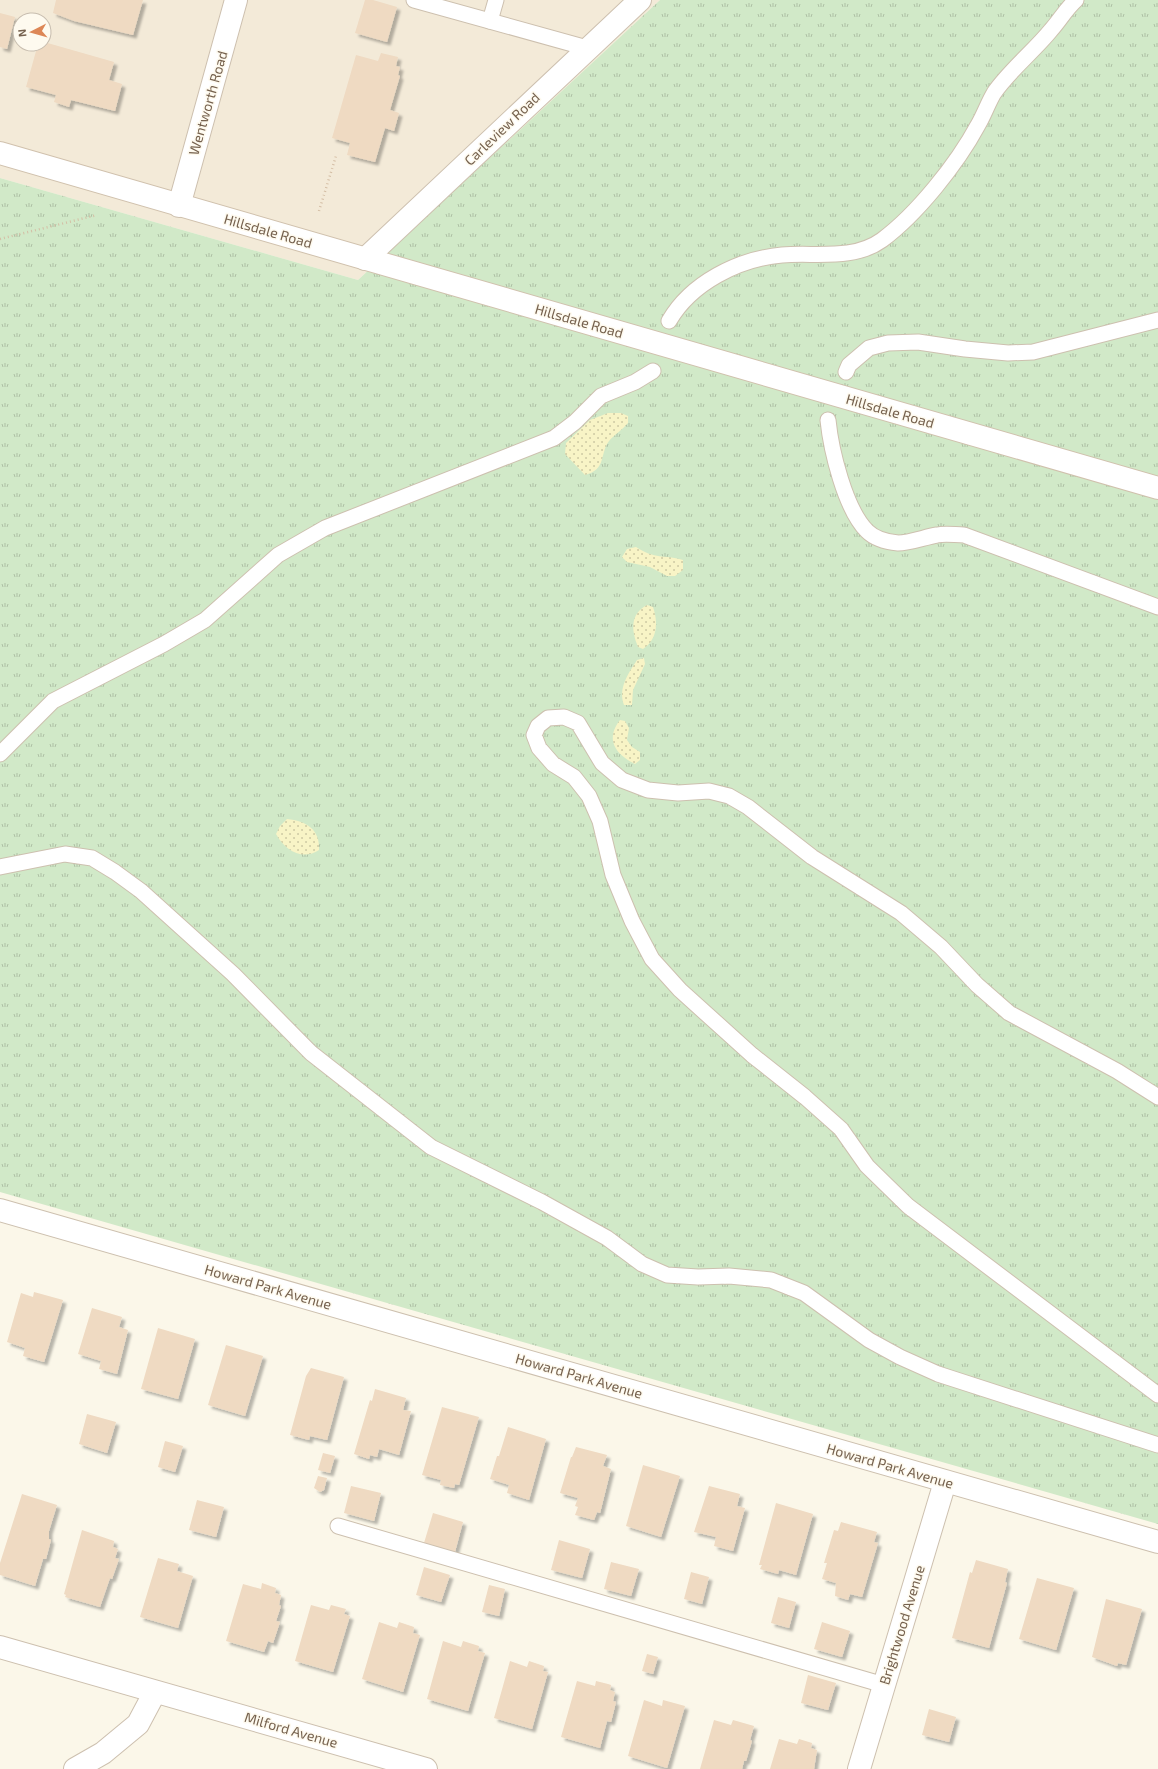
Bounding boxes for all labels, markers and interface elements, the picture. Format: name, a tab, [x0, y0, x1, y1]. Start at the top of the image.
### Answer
north arrow	[12, 12, 52, 52]
text: N	[15, 28, 28, 38]
street label: Wentworth Road	[184, 49, 231, 157]
street label: Carleview Road	[461, 89, 543, 169]
street label: Hillsdale Road	[222, 210, 314, 251]
street label: Hillsdale Road	[533, 300, 625, 341]
street label: Hillsdale Road	[844, 390, 936, 431]
street label: Howard Park Avenue	[203, 1260, 334, 1313]
street label: Howard Park Avenue	[514, 1349, 645, 1402]
street label: Howard Park Avenue	[825, 1439, 956, 1492]
street label: Brightwood Avenue	[875, 1563, 928, 1687]
street label: Milford Avenue	[243, 1708, 340, 1751]

